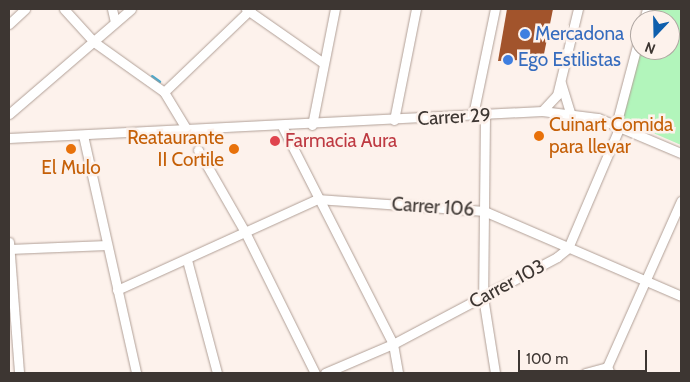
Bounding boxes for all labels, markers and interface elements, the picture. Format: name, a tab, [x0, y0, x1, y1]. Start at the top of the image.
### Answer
north arrow	[630, 10, 680, 60]
place label: Mercadona	[535, 23, 624, 45]
marker: Mercadona	[519, 28, 531, 40]
text: N	[642, 38, 658, 58]
place label: Ego Estilistas	[518, 49, 621, 71]
marker: Ego Estilistas	[502, 54, 514, 66]
street label: Carrer 29	[417, 104, 491, 130]
place label: Cuinart Comida para llevar	[549, 114, 673, 158]
place label: Reataurante II Cortile	[127, 127, 224, 171]
place label: Farmacia Aura	[285, 130, 397, 152]
marker: Cuinart Comida para llevar	[533, 130, 545, 142]
marker: Farmacia Aura	[269, 135, 281, 147]
marker: El Mulo	[65, 143, 77, 155]
marker: Reataurante II Cortile	[228, 143, 240, 155]
place label: El Mulo	[41, 157, 101, 179]
street label: Carrer 106	[391, 193, 475, 221]
street label: Carrer 103	[465, 255, 549, 313]
scale bar	[520, 340, 649, 372]
text: 100 m	[526, 350, 568, 368]

